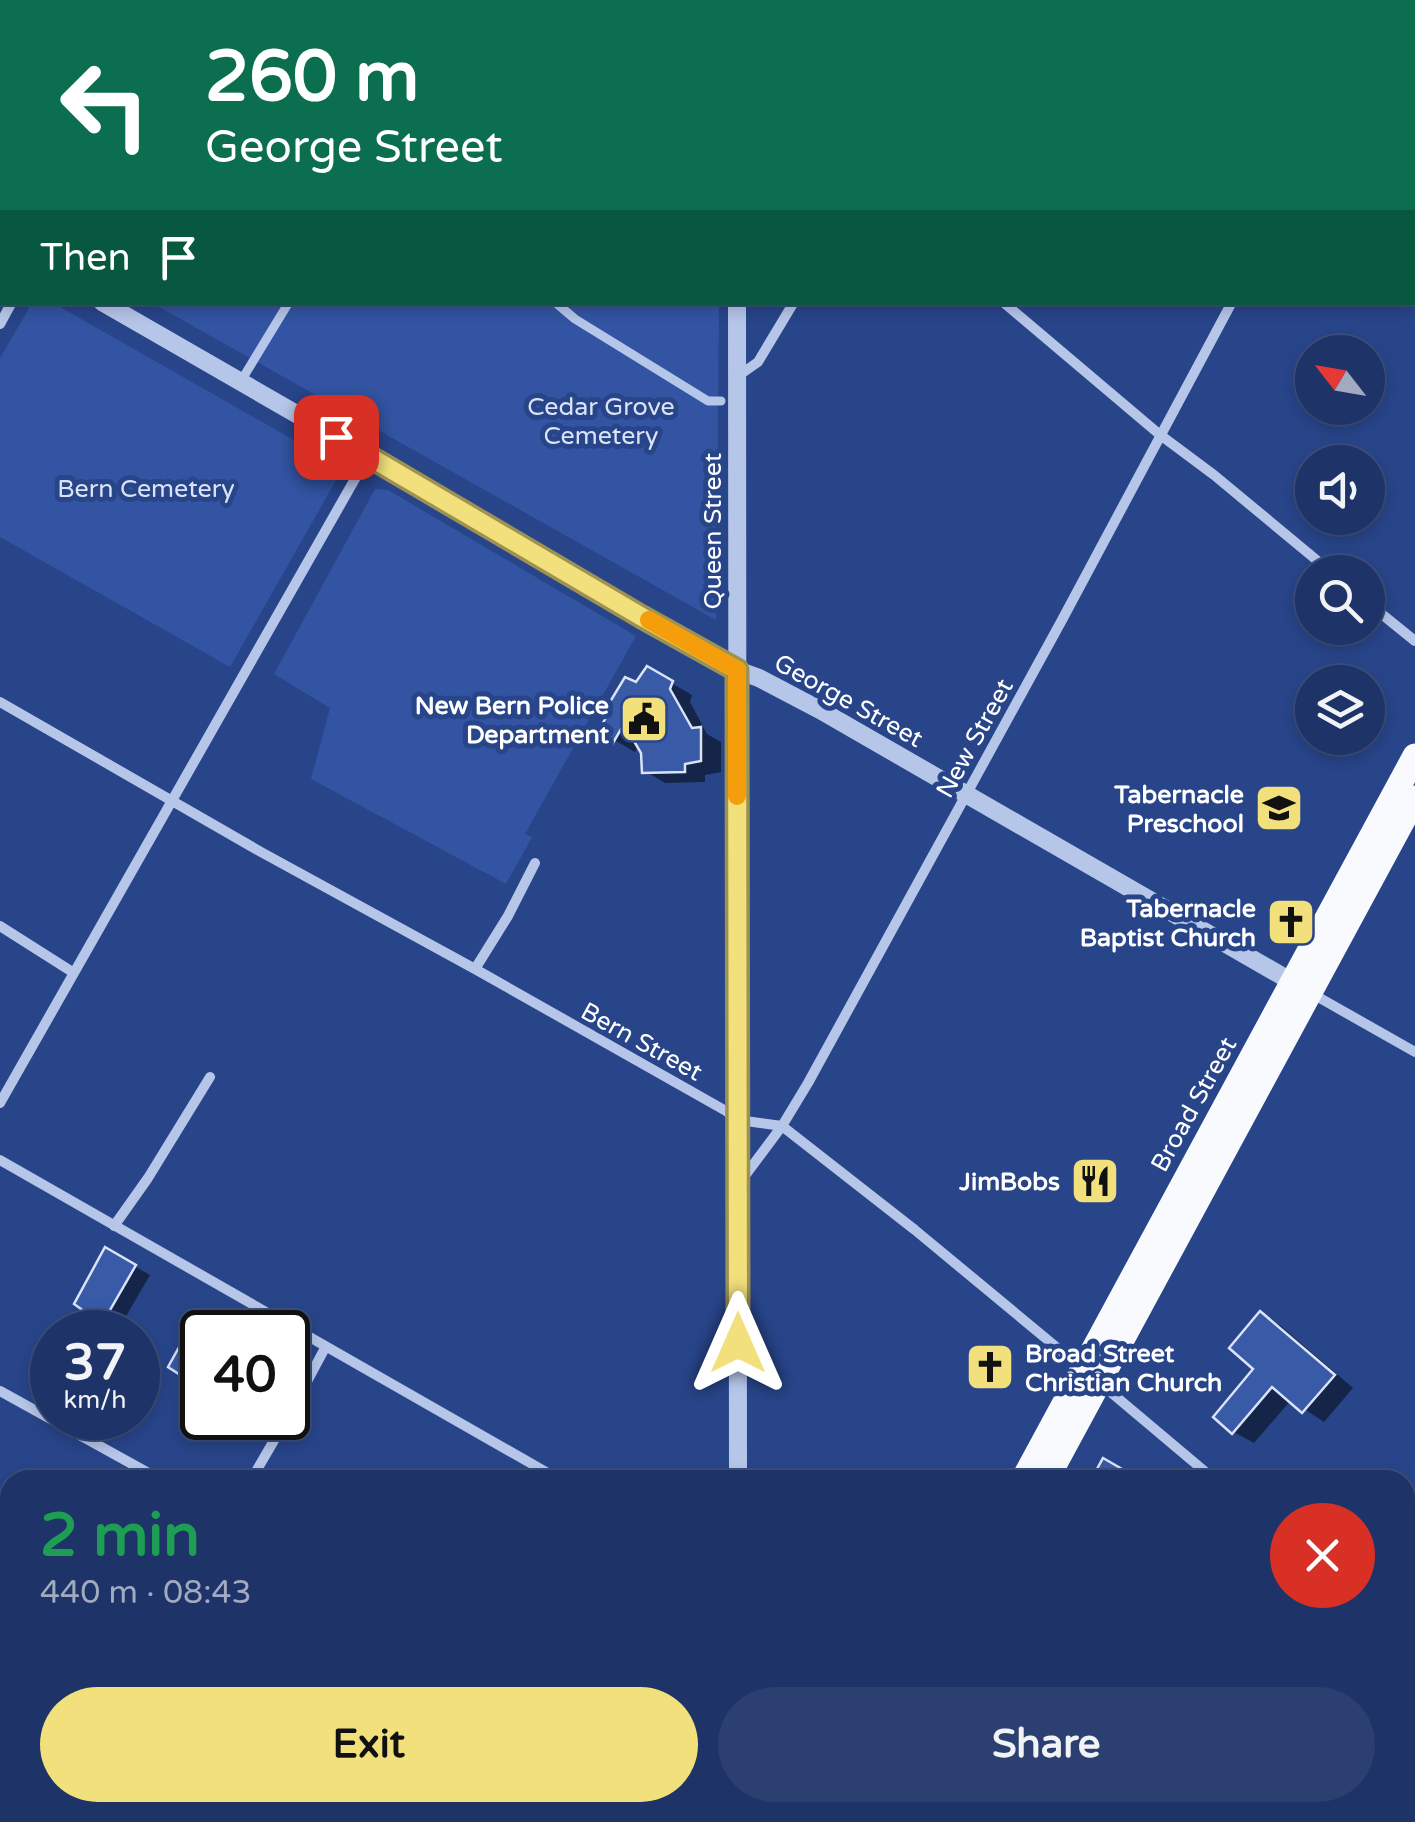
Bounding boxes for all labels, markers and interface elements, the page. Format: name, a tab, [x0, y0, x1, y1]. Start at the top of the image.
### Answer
text: 260 m	[205, 36, 419, 120]
icon: left	[40, 40, 170, 170]
text: George Street	[205, 121, 503, 175]
icon: arrive	[151, 230, 206, 285]
text: Then	[40, 235, 131, 281]
north arrow	[1295, 335, 1385, 425]
map controls	[1295, 335, 1385, 755]
park label: Cedar Grove Cemetery	[527, 392, 675, 451]
pin	[294, 395, 379, 480]
icon: arrive	[309, 410, 364, 465]
button: sound	[1295, 445, 1385, 535]
street label: Queen Street	[698, 452, 728, 609]
park label: Bern Cemetery	[57, 474, 235, 504]
button: search	[1295, 555, 1385, 645]
street label: George Street	[769, 648, 928, 754]
button: layers	[1295, 665, 1385, 755]
street label: New Street	[930, 673, 1020, 803]
place label: New Bern Police Department	[415, 691, 609, 750]
public building icon: New Bern Police Department	[618, 693, 670, 745]
place label: Tabernacle Preschool	[1113, 780, 1244, 839]
school or university icon: Tabernacle Preschool	[1253, 782, 1305, 834]
place label: Tabernacle Baptist Church	[1080, 894, 1256, 953]
church icon: Tabernacle Baptist Church	[1265, 896, 1317, 948]
street label: Bern Street	[576, 996, 708, 1088]
street label: Broad Street	[1145, 1032, 1243, 1177]
restaurant icon: JimBobs	[1069, 1155, 1121, 1207]
place label: JimBobs	[958, 1167, 1060, 1197]
position arrow	[686, 1291, 790, 1395]
speed limit sign: 40	[180, 1310, 310, 1440]
text: 37	[64, 1333, 126, 1393]
place label: Broad Street Christian Church	[1025, 1339, 1222, 1398]
church icon: Broad Street Christian Church	[964, 1341, 1016, 1393]
text: km/h	[64, 1385, 126, 1415]
text: 2 min	[40, 1500, 200, 1572]
button: close	[1270, 1503, 1375, 1608]
text: 440 m · 08:43	[40, 1574, 252, 1612]
button: Exit	[40, 1687, 698, 1802]
button: Share	[718, 1687, 1375, 1802]

